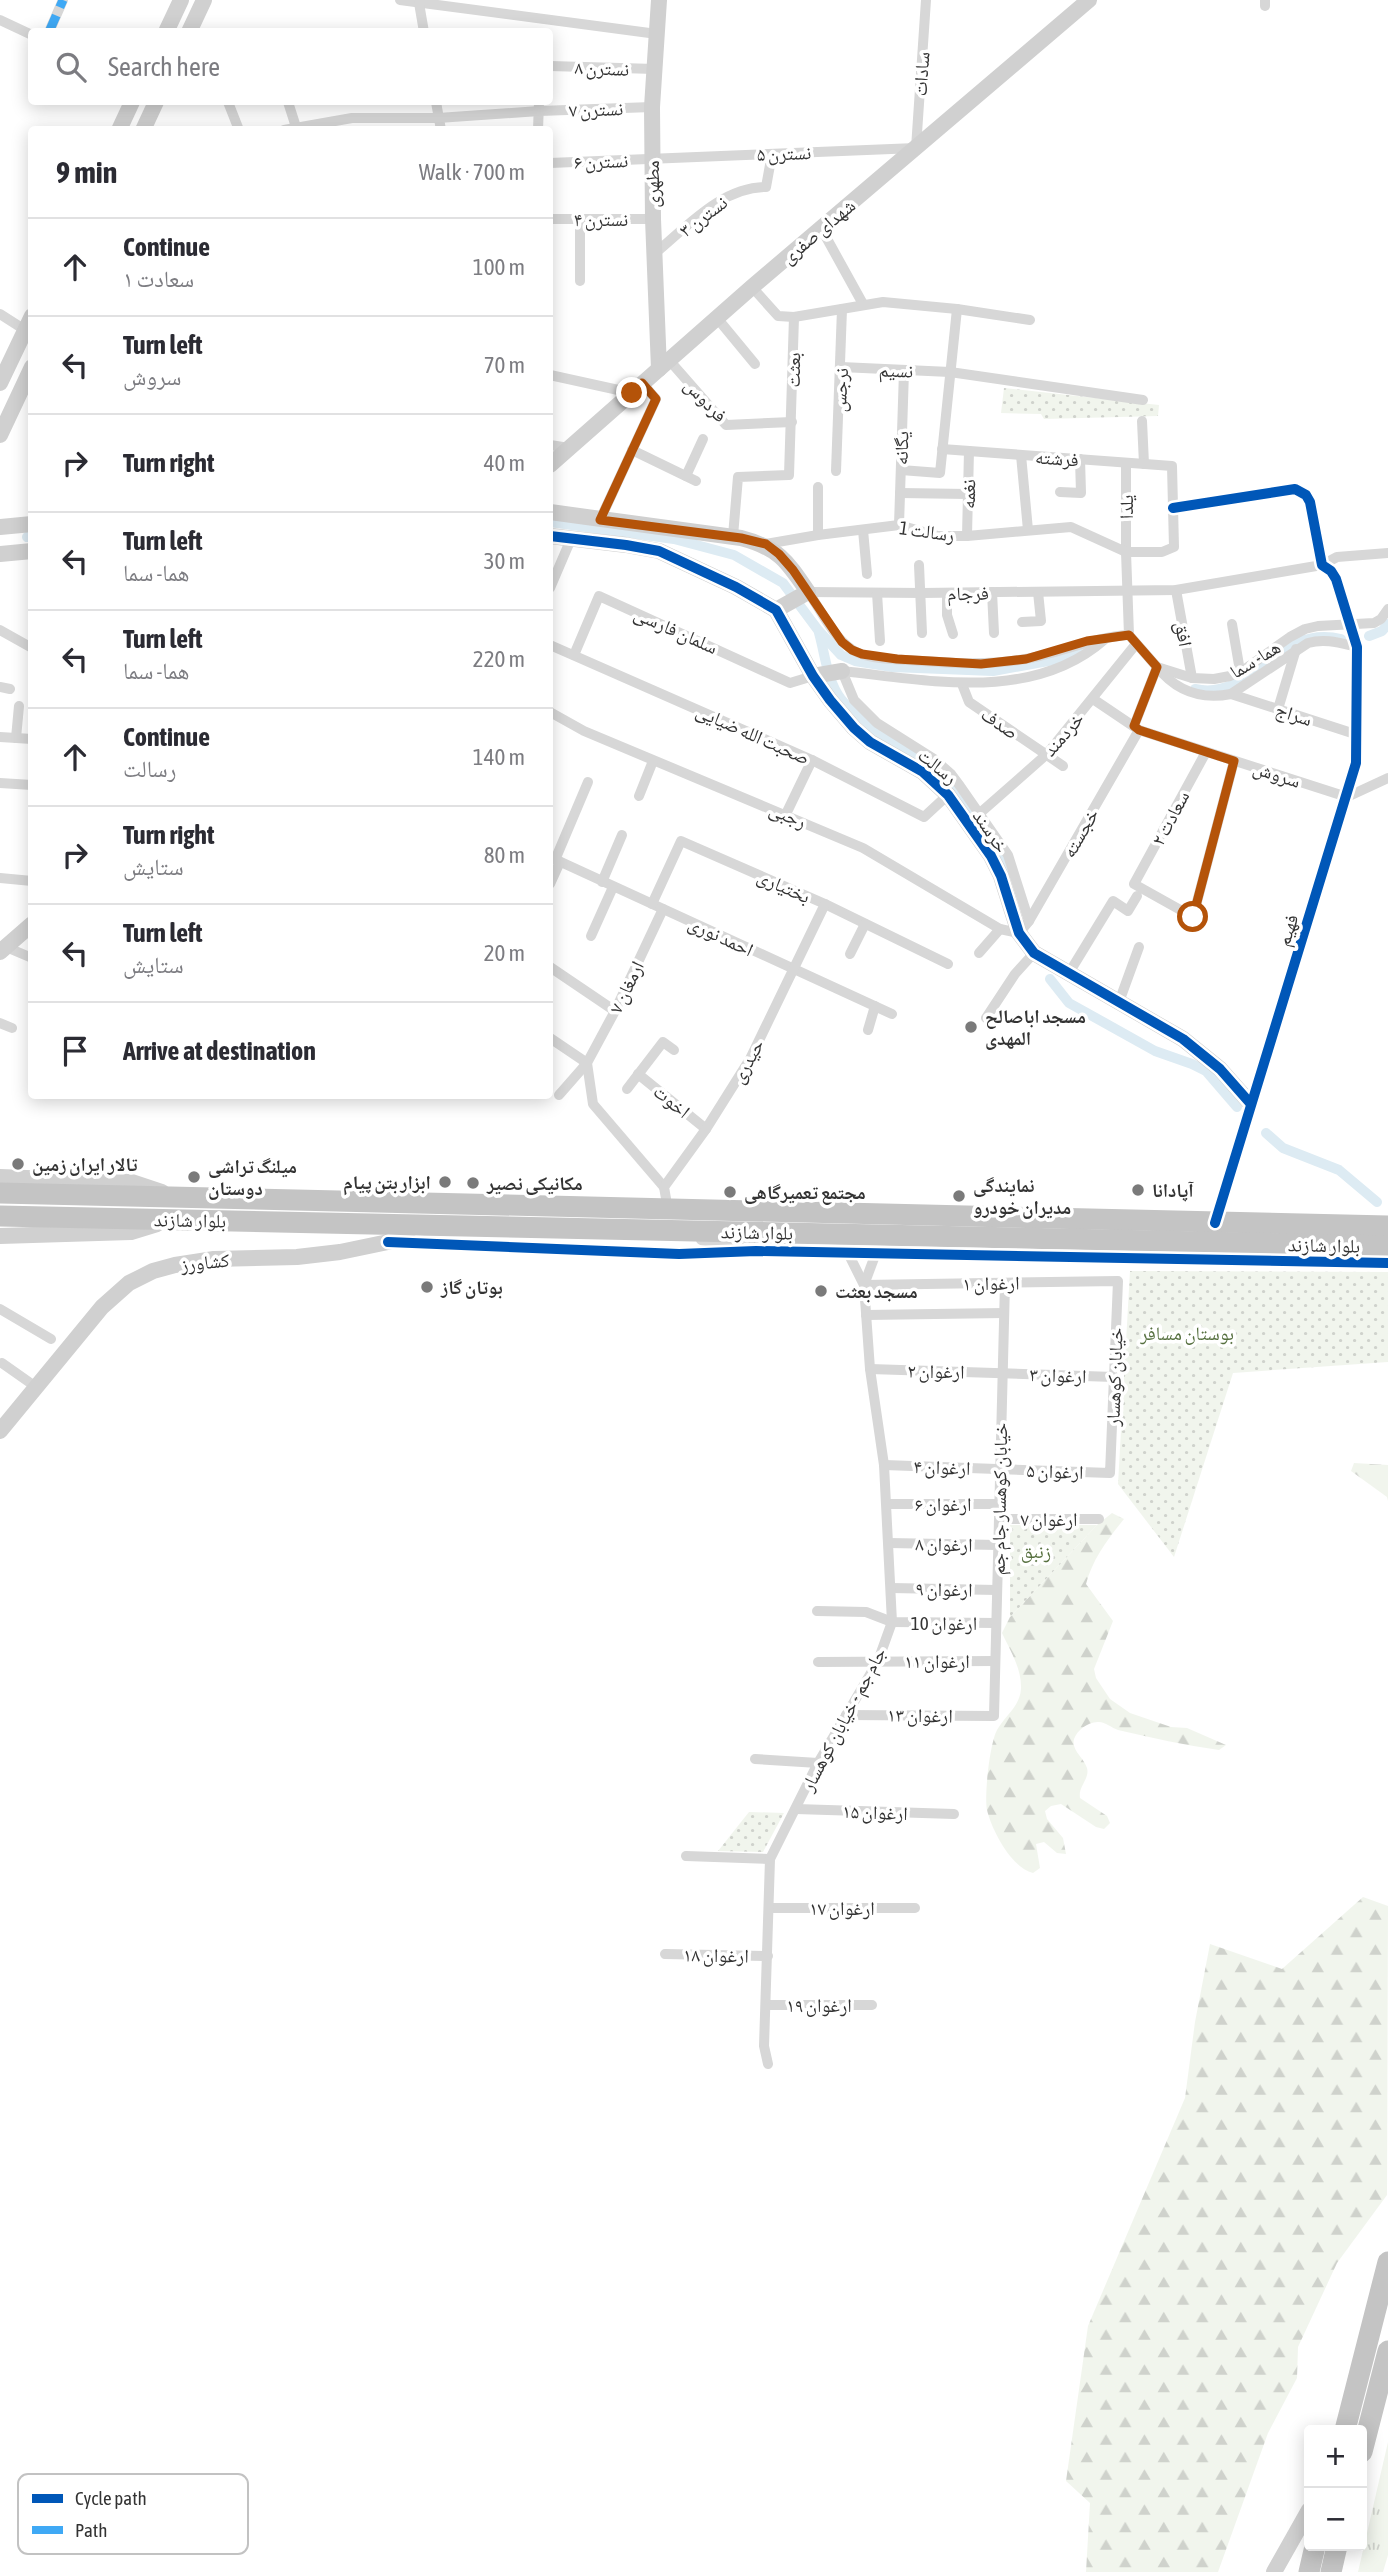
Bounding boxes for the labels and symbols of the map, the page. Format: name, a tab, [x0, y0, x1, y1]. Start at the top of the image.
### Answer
street label: سادات	[908, 51, 934, 97]
street label: نسترن ۸	[574, 56, 630, 81]
street label: نسترن ۷	[568, 97, 624, 122]
street label: نسترن ۵	[756, 141, 812, 166]
street label: نسترن ۶	[573, 149, 629, 174]
street label: مطهری	[641, 160, 664, 208]
street label: نسترن ۳	[675, 191, 732, 242]
street label: شهدای صفری	[777, 194, 860, 269]
street label: نسترن ۴	[574, 208, 628, 231]
street label: بعثت	[782, 352, 805, 388]
street label: نسیم	[878, 358, 914, 384]
street label: نرجس	[828, 367, 853, 413]
street label: فردوس	[679, 374, 732, 427]
route end	[616, 377, 647, 408]
street label: یگانه	[889, 431, 913, 465]
street label: فرشته	[1034, 446, 1080, 471]
street label: نغمه	[957, 479, 979, 509]
street label: یلدا	[1115, 495, 1137, 519]
street label: رسالت 1	[898, 516, 956, 547]
street label: فرجام	[947, 582, 989, 607]
street label: سلمان فارسی	[630, 602, 721, 659]
street label: افق	[1170, 620, 1197, 648]
street label: هما- سما	[1226, 635, 1284, 683]
street label: سراج	[1273, 698, 1315, 731]
street label: صحبت الله ضیایی	[692, 699, 813, 770]
street label: صدف	[977, 703, 1023, 743]
street label: خردمند	[1038, 708, 1089, 761]
street label: رسالت	[913, 744, 962, 789]
street label: سروش	[1250, 756, 1303, 793]
street label: سعادت ۲	[1146, 787, 1194, 849]
street label: رجبی	[766, 797, 810, 833]
street label: خرسند	[968, 805, 1013, 857]
street label: خجسته	[1057, 805, 1103, 861]
street label: بختیاری	[754, 865, 814, 908]
route start	[1177, 901, 1208, 932]
street label: احمد نوری	[685, 911, 757, 962]
street label: فهیم	[1272, 911, 1304, 949]
street label: ارمغان ۷	[604, 957, 649, 1017]
place label: مسجد اباصالح المهدی	[985, 1005, 1086, 1050]
marker: مسجد اباصالح المهدی	[963, 1019, 979, 1035]
street label: حیدری	[726, 1035, 769, 1087]
street label: اخوت	[649, 1080, 695, 1123]
place label: تالار ایران زمین	[32, 1153, 138, 1176]
place label: میلنگ تراشی دوستان	[208, 1155, 297, 1200]
marker: تالار ایران زمین	[10, 1156, 26, 1172]
marker: میلنگ تراشی دوستان	[186, 1169, 202, 1185]
place label: ابزار بتن پیام	[343, 1171, 431, 1196]
place label: مکانیکی نصیر	[486, 1172, 583, 1195]
marker: ابزار بتن پیام	[437, 1174, 453, 1190]
place label: نمایندگی مدیران خودرو	[973, 1174, 1071, 1219]
marker: مکانیکی نصیر	[465, 1175, 481, 1191]
place label: آپادانا	[1152, 1179, 1194, 1202]
place label: مجتمع تعمیرگاهی	[744, 1181, 866, 1205]
marker: آپادانا	[1130, 1182, 1146, 1198]
marker: مجتمع تعمیرگاهی	[722, 1184, 738, 1200]
marker: نمایندگی مدیران خودرو	[951, 1188, 967, 1204]
street label: بلوار شازند	[154, 1208, 226, 1233]
street label: بلوار شازند	[721, 1220, 793, 1245]
street label: بلوار شازند	[1288, 1233, 1360, 1258]
street label: کشاورز	[179, 1248, 231, 1277]
street label: ارغوان ۱	[962, 1272, 1020, 1295]
place label: بوتان گاز	[440, 1276, 503, 1299]
marker: بوتان گاز	[419, 1279, 435, 1295]
place label: مسجد بعثت	[835, 1280, 918, 1303]
marker: مسجد بعثت	[813, 1283, 829, 1299]
park label: بوستان مسافر	[1139, 1322, 1234, 1345]
street label: خیابان کوهسار	[1101, 1327, 1128, 1428]
street label: ارغوان ۲	[907, 1360, 965, 1383]
street label: ارغوان ۳	[1029, 1363, 1087, 1388]
street label: خیابان کوهسار جام جم	[987, 1423, 1014, 1575]
street label: ارغوان ۴	[913, 1455, 971, 1480]
street label: ارغوان ۵	[1026, 1459, 1084, 1484]
street label: ارغوان ۶	[914, 1493, 972, 1516]
street label: ارغوان ۷	[1020, 1508, 1078, 1531]
street label: ارغوان ۸	[915, 1533, 973, 1556]
park label: زنبق	[1021, 1540, 1051, 1563]
street label: ارغوان ۹	[915, 1578, 973, 1601]
street label: ارغوان 10	[911, 1612, 977, 1635]
street label: جام جم - خیابان کوهسار	[795, 1643, 893, 1797]
street label: ارغوان ۱۱	[904, 1650, 970, 1673]
street label: ارغوان ۱۳	[887, 1703, 953, 1728]
street label: ارغوان ۱۵	[842, 1800, 908, 1825]
street label: ارغوان ۱۷	[809, 1897, 875, 1920]
street label: ارغوان ۱۸	[683, 1943, 749, 1968]
street label: ارغوان ۱۹	[786, 1994, 852, 2017]
legend	[18, 2474, 248, 2554]
text: Cycle path	[75, 2487, 147, 2509]
text: Path	[75, 2519, 107, 2541]

